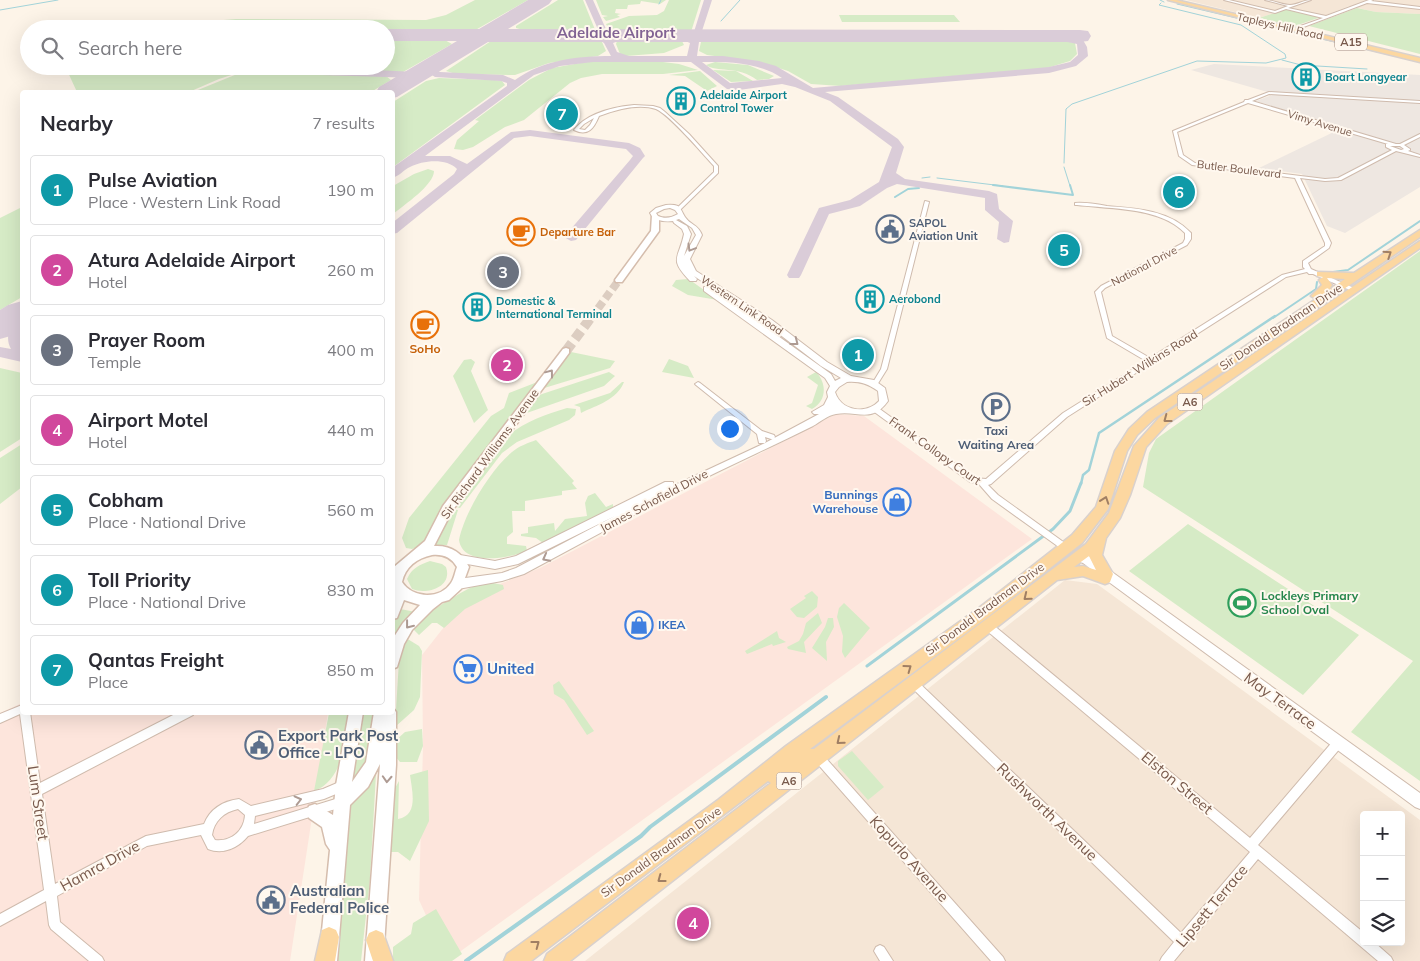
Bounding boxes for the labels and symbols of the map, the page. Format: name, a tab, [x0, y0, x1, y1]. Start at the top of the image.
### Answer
street label: Tapleys Hill Road	[1236, 9, 1324, 43]
district label: Adelaide Airport	[557, 23, 676, 42]
road number: A15	[1335, 34, 1367, 51]
building icon: Boart Longyear	[1291, 62, 1321, 92]
place label: Boart Longyear	[1325, 70, 1408, 84]
building icon: Adelaide Airport Control Tower	[666, 86, 696, 116]
place label: Adelaide Airport Control Tower	[700, 88, 787, 115]
pin: 7	[546, 95, 578, 133]
street label: Vimy Avenue	[1286, 107, 1354, 139]
street label: Butler Boulevard	[1196, 157, 1282, 181]
pin: 6	[1163, 173, 1195, 211]
public building icon: SAPOL Aviation Unit	[875, 214, 905, 244]
place label: SAPOL Aviation Unit	[909, 216, 978, 243]
cafe icon: Departure Bar	[506, 217, 536, 247]
place label: Departure Bar	[540, 225, 616, 239]
pin: 5	[1048, 231, 1080, 269]
one-way arrow	[688, 243, 698, 252]
street label: National Drive	[1109, 243, 1179, 289]
one-way arrow	[1382, 251, 1392, 260]
pin: 3	[487, 253, 519, 291]
street label: Western Link Road	[698, 272, 786, 338]
street label: Sir Donald Bradman Drive	[1216, 280, 1345, 373]
building icon: Aerobond	[855, 284, 885, 314]
building icon: Domestic & International Terminal	[462, 292, 492, 322]
place label: Aerobond	[889, 292, 941, 306]
place label: Domestic & International Terminal	[496, 294, 612, 321]
cafe icon: SoHo	[410, 310, 440, 340]
street label: Sir Hubert Wilkins Road	[1079, 326, 1200, 409]
pin: 1	[842, 336, 874, 374]
one-way arrow	[790, 337, 799, 346]
place label: SoHo	[409, 341, 441, 356]
pin: 2	[491, 346, 523, 384]
one-way arrow	[544, 370, 552, 379]
street label: Sir Richard Williams Avenue	[437, 386, 542, 522]
parking icon: Taxi Waiting Area	[981, 392, 1011, 422]
road number: A6	[1178, 394, 1202, 411]
street label: Frank Collopy Court	[886, 413, 984, 488]
one-way arrow	[1163, 413, 1173, 422]
your location	[717, 416, 743, 442]
place label: Taxi Waiting Area	[958, 423, 1034, 452]
street label: James Schofield Drive	[597, 466, 710, 535]
place label: Bunnings Warehouse	[813, 487, 878, 516]
shop icon: Bunnings Warehouse	[882, 487, 912, 517]
one-way arrow	[1099, 496, 1109, 505]
one-way arrow	[542, 552, 551, 562]
street label: Sir Donald Bradman Drive	[922, 559, 1047, 658]
sports icon: Lockleys Primary School Oval	[1227, 588, 1257, 618]
place label: Lockleys Primary School Oval	[1261, 588, 1359, 617]
one-way arrow	[1024, 591, 1033, 599]
shop icon: IKEA	[624, 610, 654, 640]
place label: IKEA	[658, 617, 685, 632]
one-way arrow	[405, 619, 414, 628]
supermarket icon: United	[453, 654, 483, 684]
place label: United	[487, 659, 534, 678]
one-way arrow	[902, 665, 912, 674]
street label: May Terrace	[1240, 668, 1320, 733]
place label: Export Park Post Office - LPO	[278, 726, 399, 762]
public building icon: Export Park Post Office - LPO	[244, 730, 274, 760]
one-way arrow	[837, 736, 846, 744]
street label: Elston Street	[1138, 747, 1217, 818]
street label: Rushworth Avenue	[993, 759, 1102, 865]
street label: Lum Street	[24, 764, 53, 842]
road number: A6	[776, 772, 802, 789]
one-way arrow	[382, 775, 393, 783]
one-way arrow	[293, 796, 301, 806]
street label: Sir Donald Bradman Drive	[598, 803, 724, 900]
street label: Kopurlo Avenue	[866, 812, 953, 906]
street label: Hamra Drive	[57, 836, 143, 895]
street label: Lipsett Terrace	[1172, 861, 1252, 951]
one-way arrow	[657, 874, 666, 883]
place label: Australian Federal Police	[290, 881, 389, 917]
public building icon: Australian Federal Police	[256, 885, 286, 915]
pin: 4	[677, 904, 709, 942]
one-way arrow	[530, 942, 539, 950]

